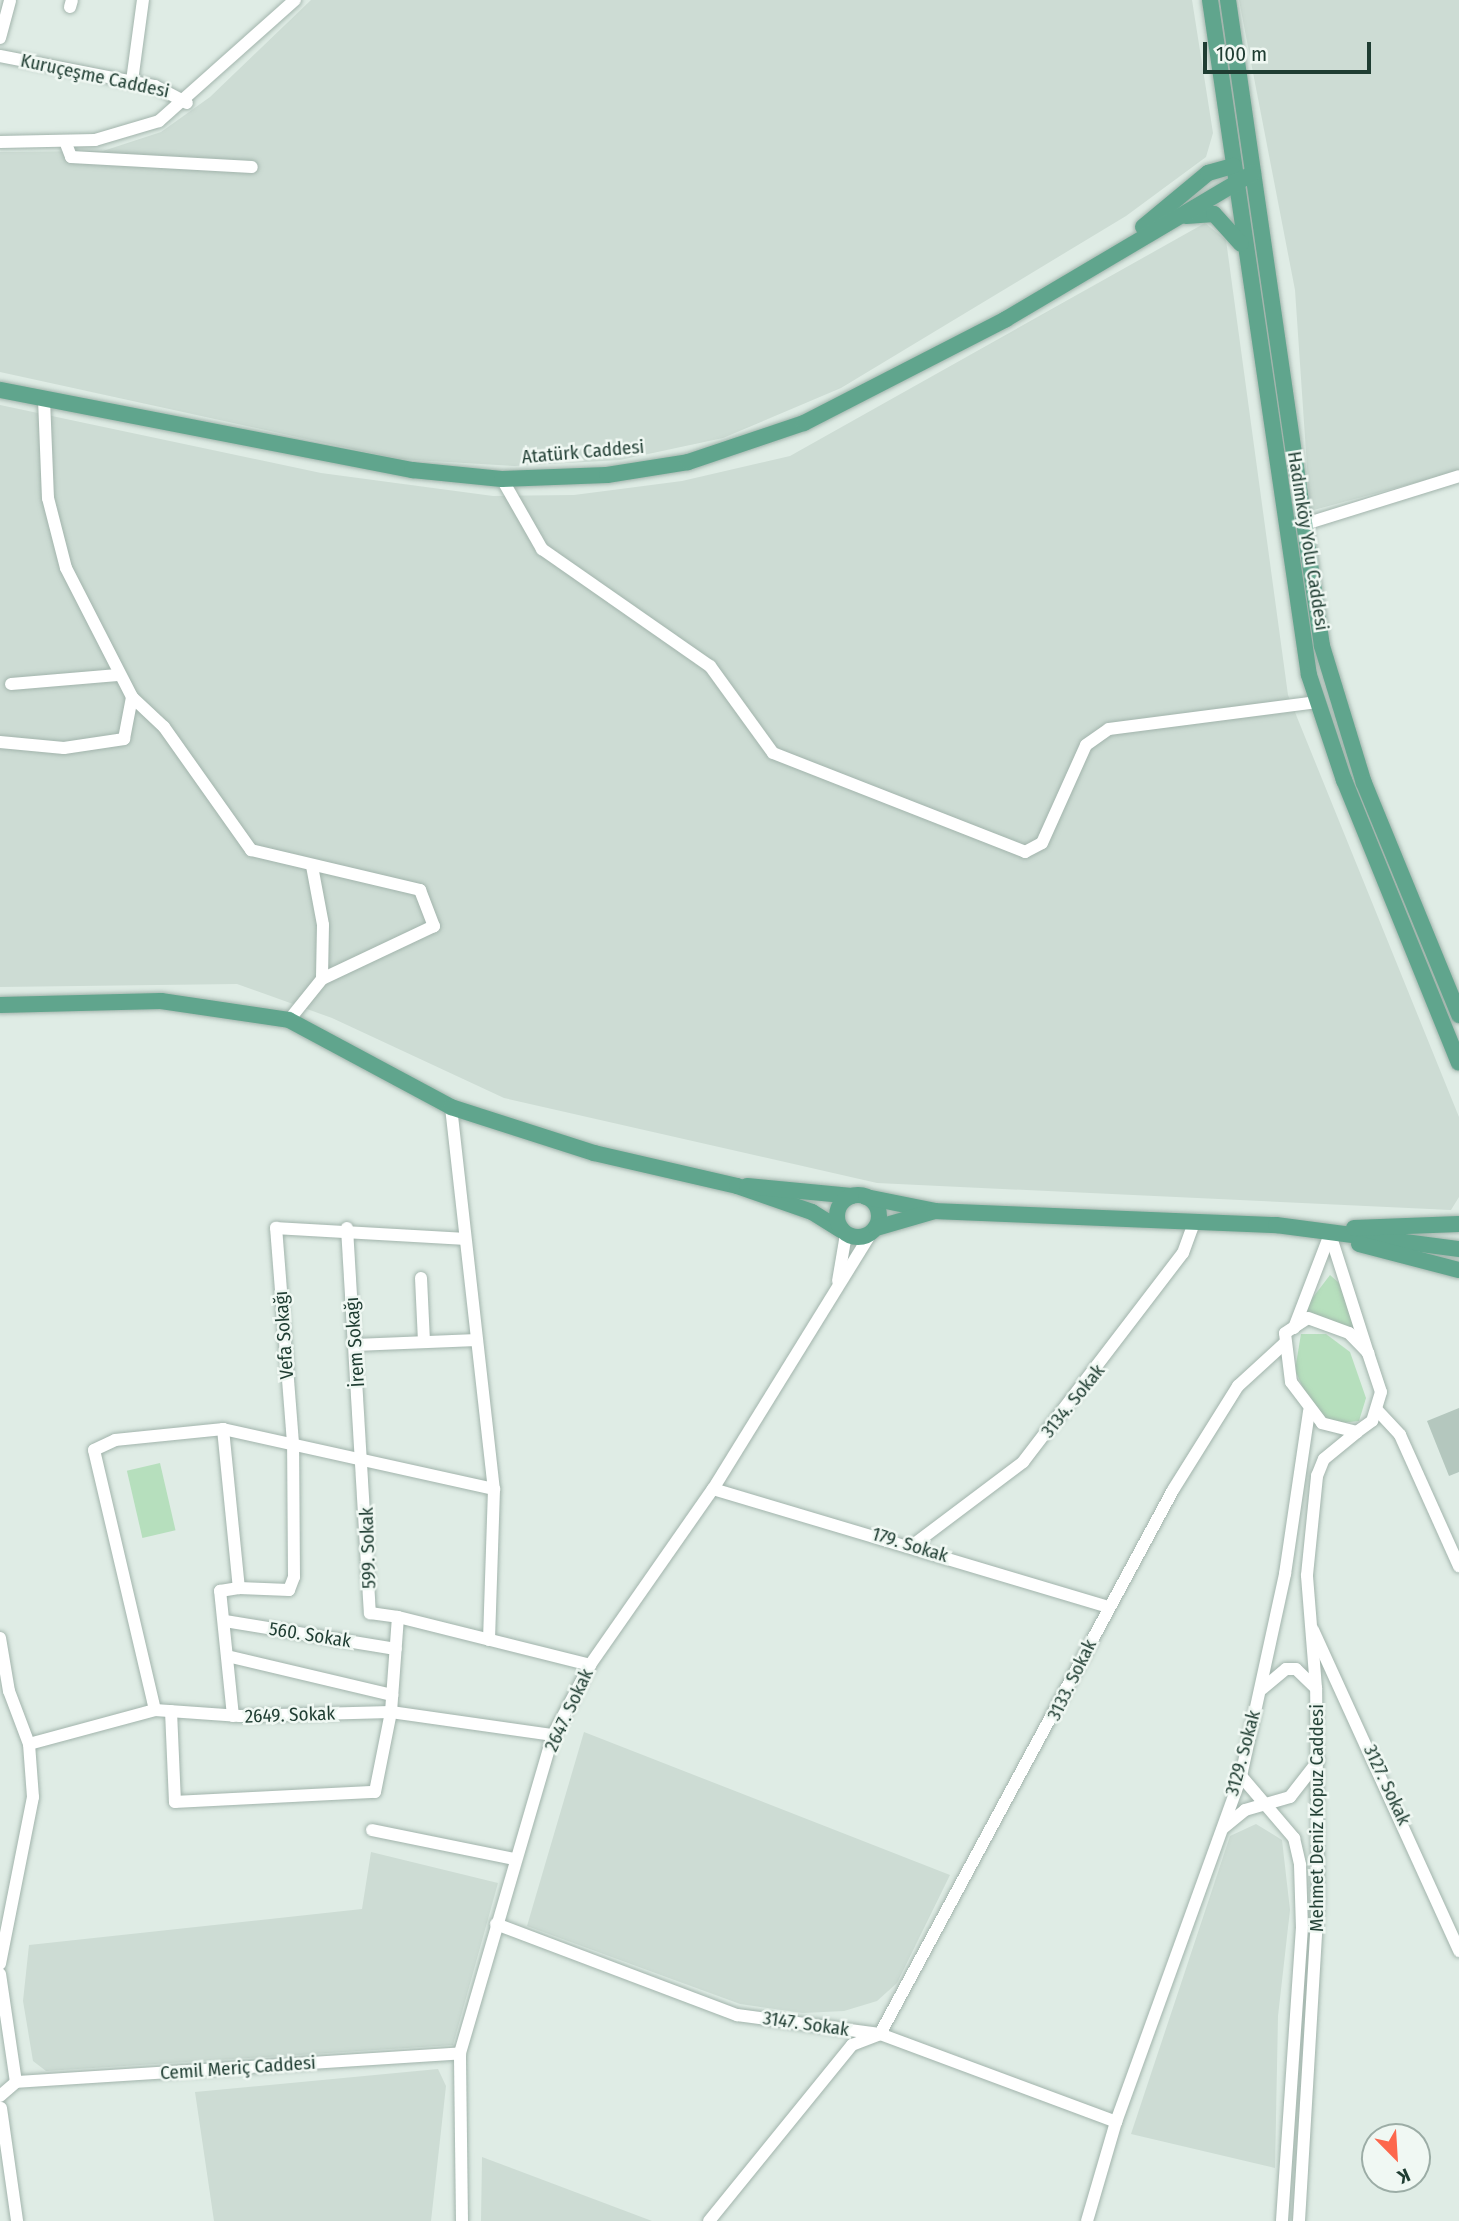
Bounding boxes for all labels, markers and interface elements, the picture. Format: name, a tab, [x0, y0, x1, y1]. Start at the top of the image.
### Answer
scale bar	[1207, 28, 1375, 72]
text: 100 m	[1216, 41, 1267, 67]
street label: Kuruçeşme Caddesi	[19, 49, 171, 103]
street label: Atatürk Caddesi	[521, 435, 645, 469]
street label: Hadımköy Yolu Caddesi	[1283, 450, 1333, 632]
street label: Vefa Sokağı	[270, 1290, 298, 1380]
street label: İrem Sokağı	[340, 1296, 370, 1388]
street label: 3134. Sokak	[1037, 1360, 1109, 1442]
street label: 599. Sokak	[355, 1507, 381, 1589]
street label: 179. Sokak	[869, 1523, 951, 1567]
street label: 560. Sokak	[267, 1617, 353, 1653]
street label: 3133. Sokak	[1043, 1636, 1101, 1724]
street label: 2647. Sokak	[540, 1665, 598, 1755]
street label: 2649. Sokak	[244, 1702, 336, 1728]
street label: Mehmet Deniz Kopuz Caddesi	[1306, 1704, 1328, 1932]
street label: 3129. Sokak	[1221, 1708, 1265, 1798]
street label: 3127. Sokak	[1358, 1741, 1416, 1829]
street label: 3147. Sokak	[761, 2007, 851, 2041]
street label: Cemil Meriç Caddesi	[159, 2051, 317, 2085]
north arrow	[1361, 2123, 1431, 2193]
text: K	[1394, 2163, 1414, 2189]

